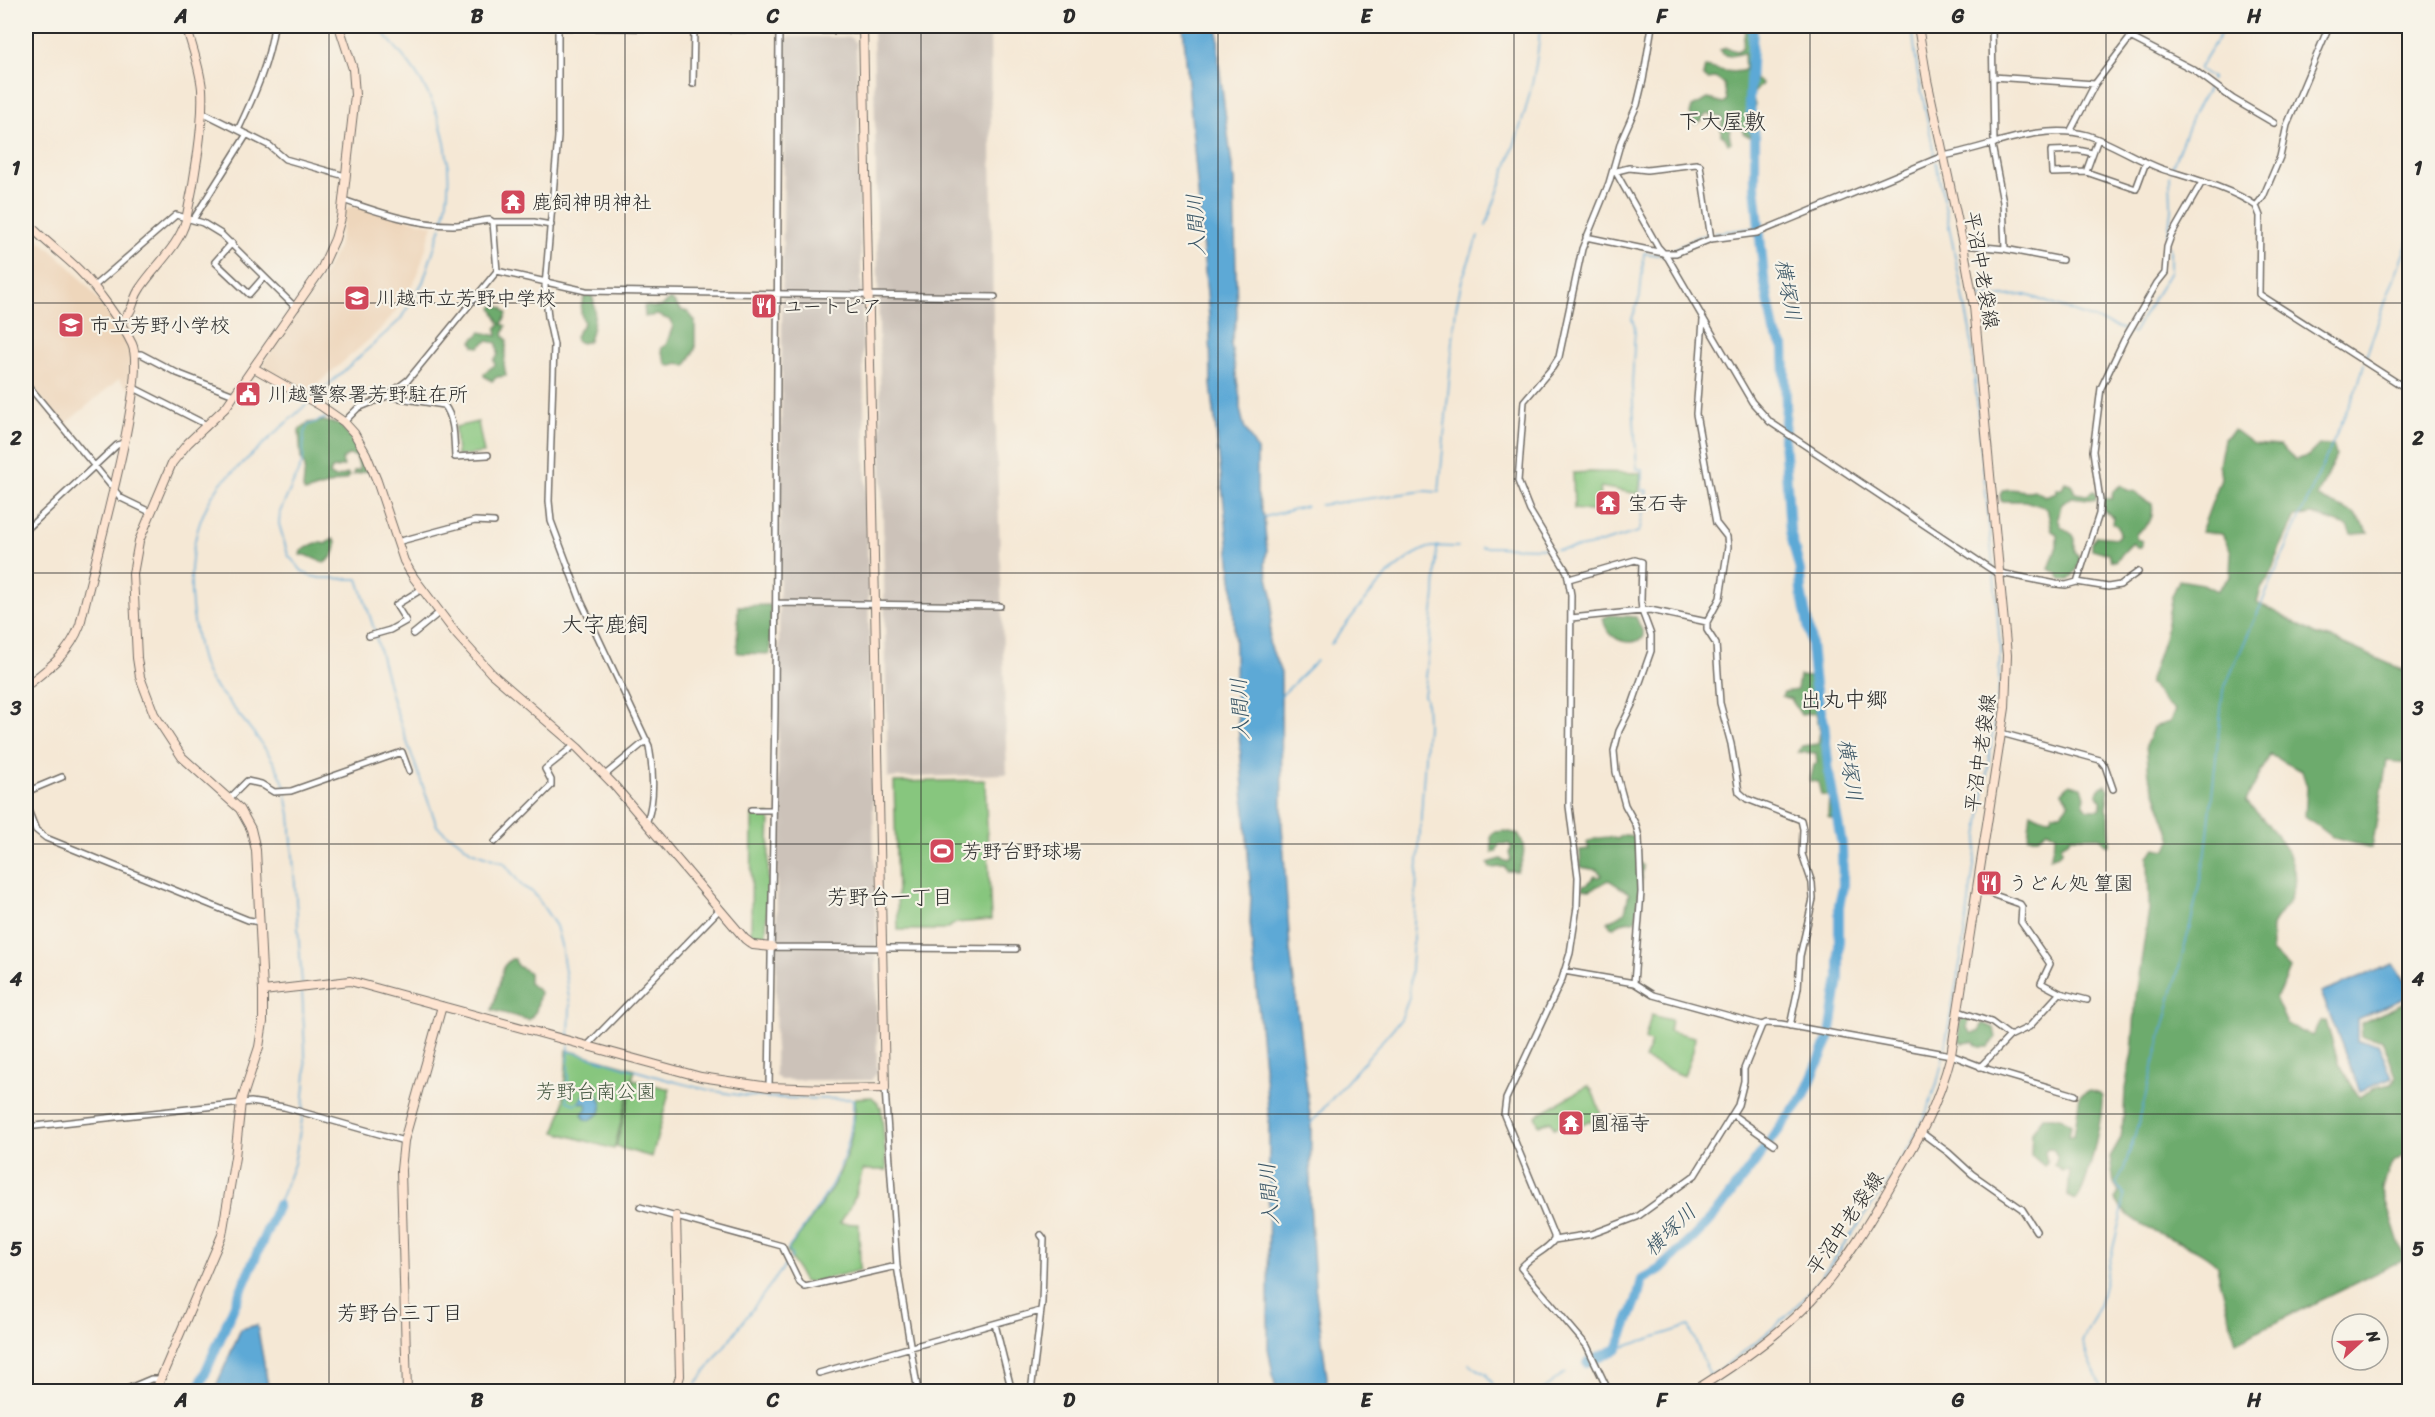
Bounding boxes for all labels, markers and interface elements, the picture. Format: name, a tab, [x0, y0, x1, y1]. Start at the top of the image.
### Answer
text: A	[173, 0, 188, 34]
text: B	[471, 0, 484, 34]
text: C	[766, 0, 780, 34]
text: D	[1063, 0, 1076, 34]
text: E	[1360, 0, 1373, 34]
text: F	[1656, 0, 1669, 34]
text: G	[1951, 0, 1965, 34]
text: H	[2246, 0, 2262, 34]
district label: 下大屋敷	[1678, 102, 1766, 141]
text: 1	[12, 151, 21, 186]
text: 1	[2414, 151, 2423, 186]
place label: 鹿飼神明神社	[532, 185, 652, 220]
temple icon: 鹿飼神明神社	[498, 187, 528, 217]
water label: 入間川	[1175, 193, 1217, 257]
street label: 平沼中老袋線	[1954, 208, 2009, 332]
water label: 横塚川	[1764, 256, 1812, 324]
place label: 川越市立芳野中学校	[376, 281, 556, 316]
school or university icon: 川越市立芳野中学校	[342, 283, 372, 313]
place label: ユートピア	[783, 289, 882, 324]
restaurant icon: ユートピア	[749, 291, 779, 321]
place label: 市立芳野小学校	[90, 308, 230, 343]
school or university icon: 市立芳野小学校	[56, 310, 86, 340]
place label: 川越警察署芳野駐在所	[268, 377, 468, 412]
public building icon: 川越警察署芳野駐在所	[233, 379, 263, 409]
text: 2	[9, 421, 22, 456]
text: 2	[2411, 421, 2424, 456]
place label: 宝石寺	[1628, 486, 1688, 521]
temple icon: 宝石寺	[1593, 488, 1623, 518]
district label: 大字鹿飼	[561, 605, 649, 644]
water label: 入間川	[1219, 677, 1261, 741]
district label: 出丸中郷	[1800, 680, 1888, 719]
text: 3	[10, 691, 22, 726]
street label: 平沼中老袋線	[1955, 691, 2006, 815]
text: 3	[2412, 691, 2424, 726]
water label: 横塚川	[1826, 736, 1874, 804]
place label: 芳野台野球場	[962, 834, 1082, 869]
sports icon: 芳野台野球場	[927, 836, 957, 866]
place label: うどん処 篁園	[2008, 866, 2134, 901]
restaurant icon: うどん処 篁園	[1974, 868, 2004, 898]
district label: 芳野台一丁目	[827, 878, 953, 916]
text: 4	[9, 962, 23, 997]
text: 4	[2411, 962, 2425, 997]
park label: 芳野台南公園	[536, 1074, 656, 1109]
place label: 圓福寺	[1590, 1106, 1650, 1141]
temple icon: 圓福寺	[1556, 1108, 1586, 1138]
water label: 入間川	[1248, 1161, 1290, 1227]
street label: 平沼中老袋線	[1797, 1164, 1893, 1283]
water label: 横塚川	[1634, 1194, 1706, 1266]
text: 5	[10, 1232, 22, 1267]
text: 5	[2412, 1232, 2424, 1267]
district label: 芳野台三丁目	[337, 1294, 463, 1332]
north arrow	[2330, 1312, 2390, 1372]
text: N	[2358, 1325, 2389, 1348]
text: A	[173, 1383, 188, 1417]
text: B	[471, 1383, 484, 1417]
text: C	[766, 1383, 780, 1417]
text: D	[1063, 1383, 1076, 1417]
text: E	[1360, 1383, 1373, 1417]
text: F	[1656, 1383, 1669, 1417]
text: G	[1951, 1383, 1965, 1417]
text: H	[2246, 1383, 2262, 1417]

